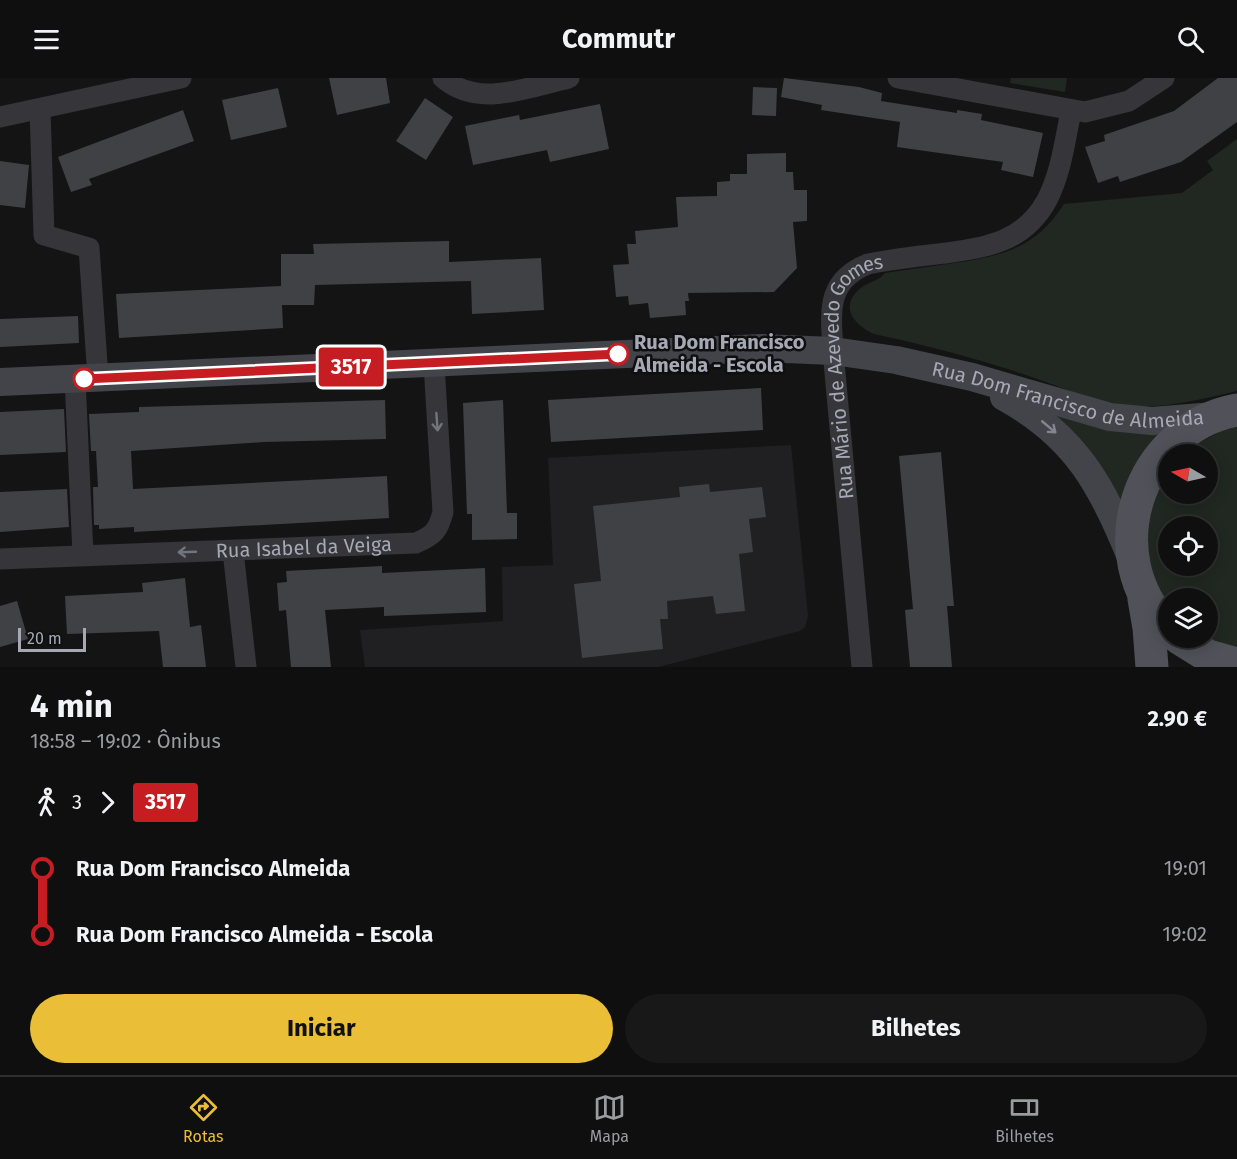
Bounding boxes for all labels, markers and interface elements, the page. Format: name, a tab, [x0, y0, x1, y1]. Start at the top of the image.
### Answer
icon: menu	[30, 23, 63, 56]
text: Commutr	[562, 23, 675, 55]
icon: search	[1174, 23, 1207, 56]
street label: Rua Mário de Azevedo Gomes	[819, 249, 885, 500]
place label: Rua Dom Francisco Almeida - Escola	[633, 330, 805, 377]
marker: Rua Dom Francisco Almeida - Escola	[607, 343, 629, 365]
line badge: 3517	[309, 348, 393, 386]
text: 3517	[331, 354, 371, 380]
street label: Rua Dom Francisco de Almeida	[930, 356, 1205, 433]
unlabelled marker	[73, 368, 95, 390]
one-way arrow	[432, 411, 443, 431]
one-way arrow	[1041, 420, 1056, 434]
north arrow	[1158, 444, 1218, 504]
map controls	[1158, 444, 1218, 648]
button: locate	[1158, 516, 1218, 576]
street label: Rua Isabel da Veiga	[215, 532, 392, 563]
one-way arrow	[178, 546, 198, 558]
button: layers	[1158, 588, 1218, 648]
scale bar	[18, 625, 86, 652]
text: 20 m	[27, 629, 62, 648]
text: 4 min	[30, 686, 113, 726]
text: 2.90 €	[1147, 705, 1207, 732]
text: 18:58 – 19:02 · Ônibus	[30, 729, 221, 753]
icon: walk	[30, 786, 63, 819]
icon: forward	[91, 786, 124, 819]
text: 3517	[145, 789, 186, 815]
text: 3	[72, 790, 82, 814]
text: Rua Dom Francisco Almeida	[76, 855, 350, 882]
text: 19:01	[1164, 856, 1207, 880]
text: Rua Dom Francisco Almeida - Escola	[76, 921, 433, 948]
text: 19:02	[1162, 922, 1207, 946]
button: Iniciar	[30, 994, 613, 1063]
button: Bilhetes	[625, 994, 1207, 1063]
tab: Rotas	[183, 1091, 224, 1146]
tab: Mapa	[590, 1091, 629, 1146]
tab: Bilhetes	[995, 1091, 1054, 1146]

